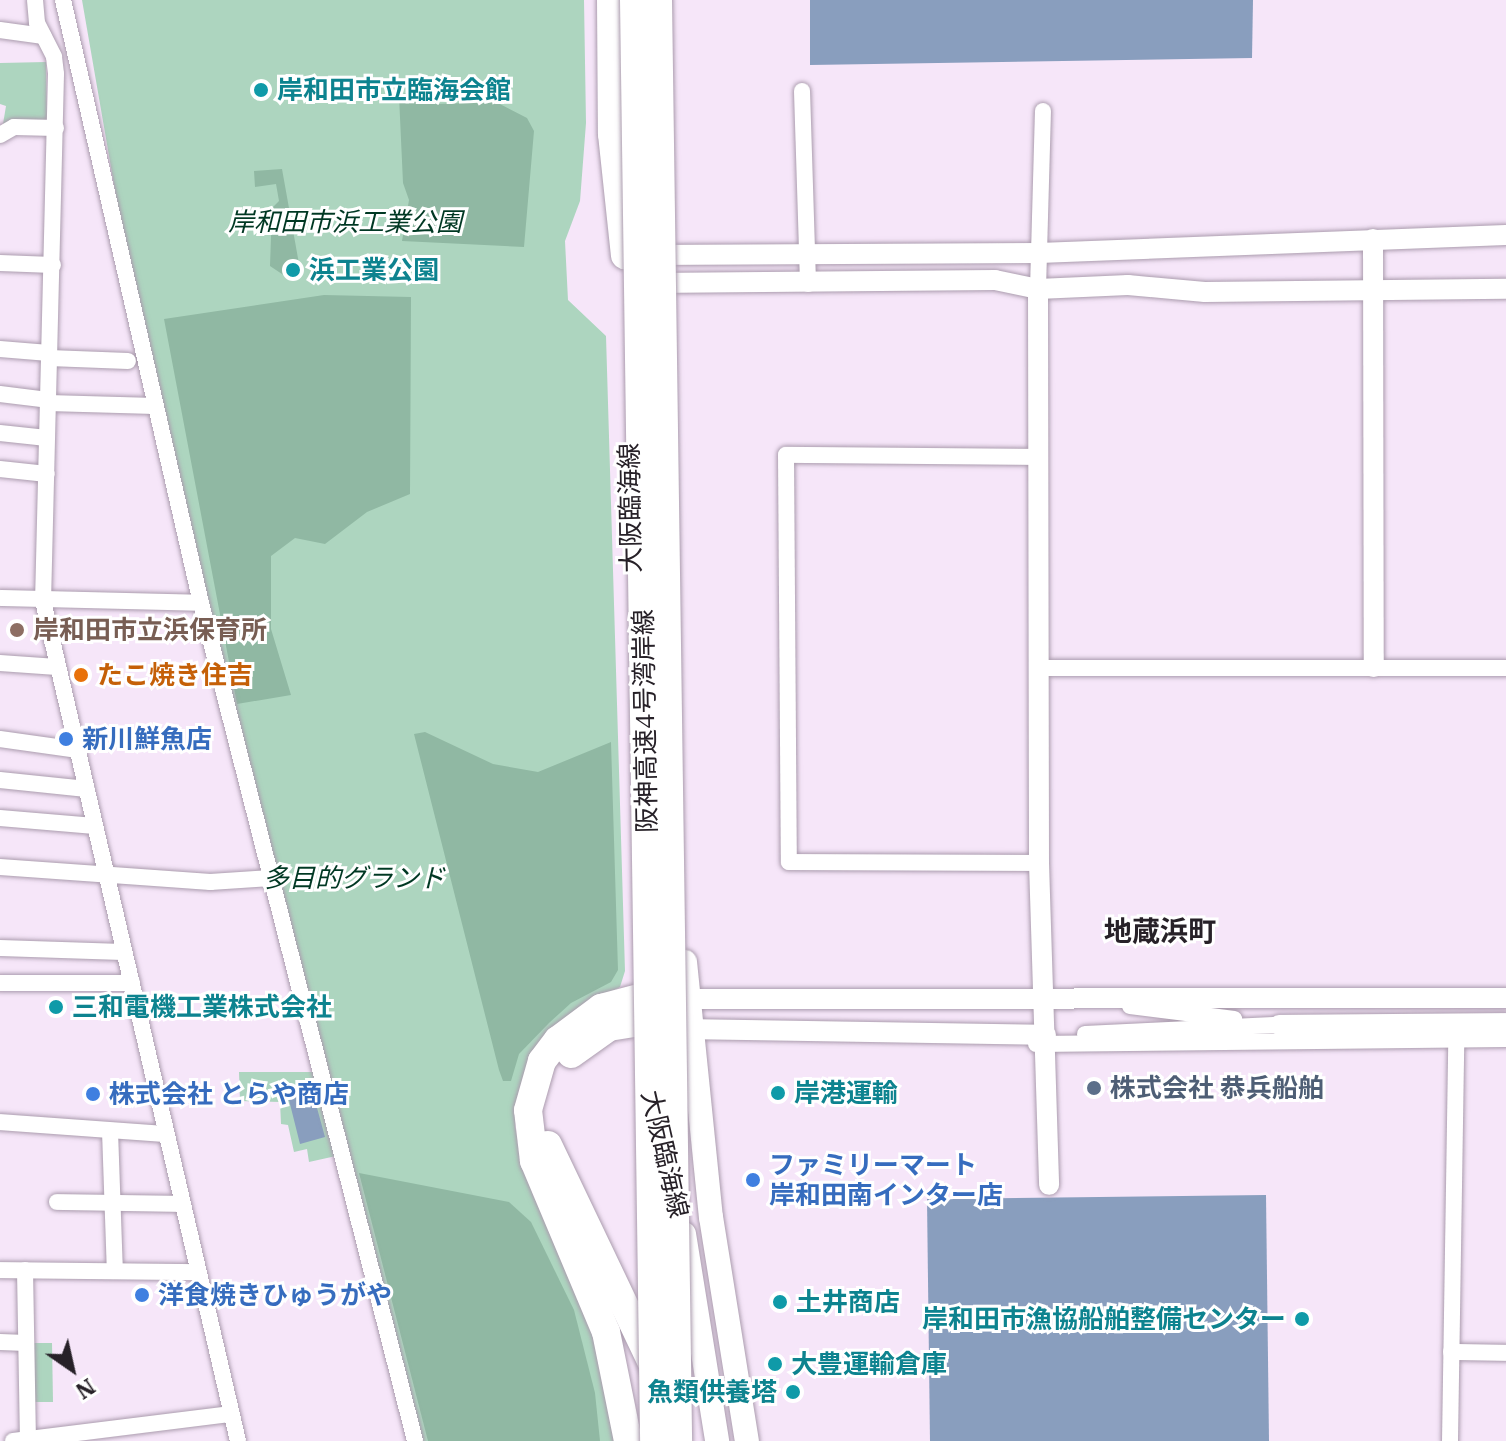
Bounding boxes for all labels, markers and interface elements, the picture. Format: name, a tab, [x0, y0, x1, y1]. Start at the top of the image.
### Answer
place label: 岸和田市立臨海会館	[277, 74, 511, 106]
marker: 岸和田市立臨海会館	[252, 81, 270, 99]
park label: 岸和田市浜工業公園	[228, 206, 462, 238]
place label: 浜工業公園	[309, 254, 439, 286]
marker: 浜工業公園	[284, 261, 302, 279]
street label: 大阪臨海線	[613, 443, 647, 573]
street label: 阪神高速4号湾岸線	[627, 609, 663, 833]
place label: 岸和田市立浜保育所	[33, 614, 267, 646]
marker: 岸和田市立浜保育所	[8, 621, 26, 639]
place label: たこ焼き住吉	[97, 659, 253, 691]
marker: たこ焼き住吉	[72, 666, 90, 684]
place label: 新川鮮魚店	[82, 723, 212, 755]
marker: 新川鮮魚店	[57, 730, 75, 748]
park label: 多目的グランド	[263, 862, 445, 894]
district label: 地蔵浜町	[1104, 914, 1216, 948]
place label: 三和電機工業株式会社	[72, 991, 332, 1023]
marker: 三和電機工業株式会社	[47, 998, 65, 1016]
place label: 株式会社 恭兵船舶	[1110, 1072, 1324, 1104]
place label: 岸港運輸	[794, 1077, 898, 1109]
place label: 株式会社 とらや商店	[109, 1078, 349, 1110]
marker: 株式会社 恭兵船舶	[1085, 1079, 1103, 1097]
marker: 岸港運輸	[769, 1084, 787, 1102]
marker: 株式会社 とらや商店	[84, 1085, 102, 1103]
street label: 大阪臨海線	[635, 1087, 695, 1221]
place label: ファミリーマート 岸和田南インター店	[769, 1149, 1003, 1210]
marker: ファミリーマート 岸和田南インター店	[744, 1171, 762, 1189]
place label: 洋食焼きひゅうがや	[158, 1279, 392, 1311]
marker: 洋食焼きひゅうがや	[133, 1286, 151, 1304]
place label: 土井商店	[796, 1286, 900, 1318]
marker: 土井商店	[771, 1293, 789, 1311]
place label: 岸和田市漁協船舶整備センター	[922, 1303, 1286, 1335]
marker: 岸和田市漁協船舶整備センター	[1293, 1310, 1311, 1328]
north arrow	[32, 1329, 112, 1409]
place label: 大豊運輸倉庫	[791, 1348, 947, 1380]
marker: 大豊運輸倉庫	[766, 1355, 784, 1373]
text: N	[70, 1372, 101, 1406]
place label: 魚類供養塔	[647, 1376, 777, 1408]
marker: 魚類供養塔	[784, 1383, 802, 1401]

